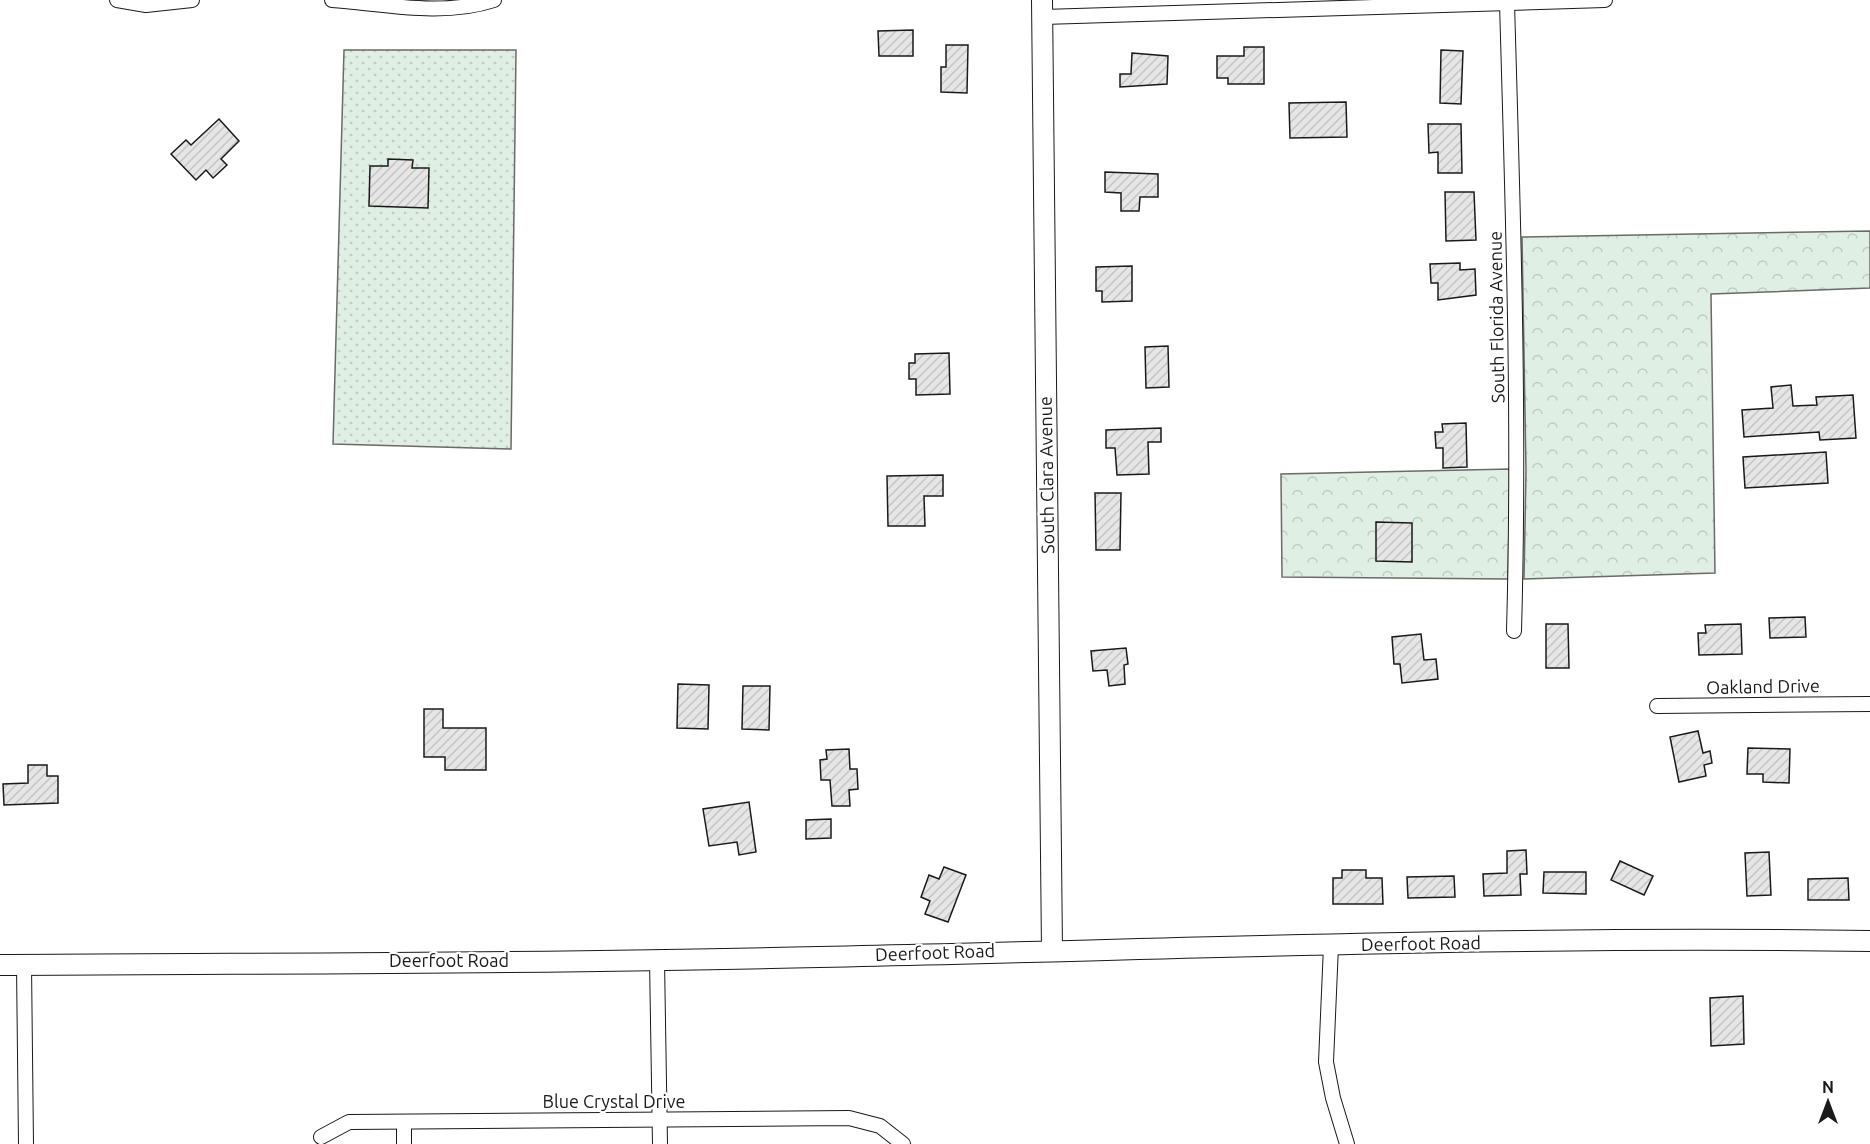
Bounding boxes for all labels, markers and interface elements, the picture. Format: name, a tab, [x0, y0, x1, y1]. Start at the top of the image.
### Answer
street label: South Florida Avenue	[1484, 231, 1508, 403]
street label: South Clara Avenue	[1035, 396, 1057, 554]
street label: Oakland Drive	[1706, 675, 1820, 697]
street label: Deerfoot Road	[1361, 932, 1481, 954]
street label: Deerfoot Road	[875, 940, 995, 964]
street label: Deerfoot Road	[389, 950, 509, 970]
north arrow	[1798, 1072, 1858, 1132]
text: N	[1822, 1078, 1834, 1096]
street label: Blue Crystal Drive	[543, 1091, 685, 1111]

